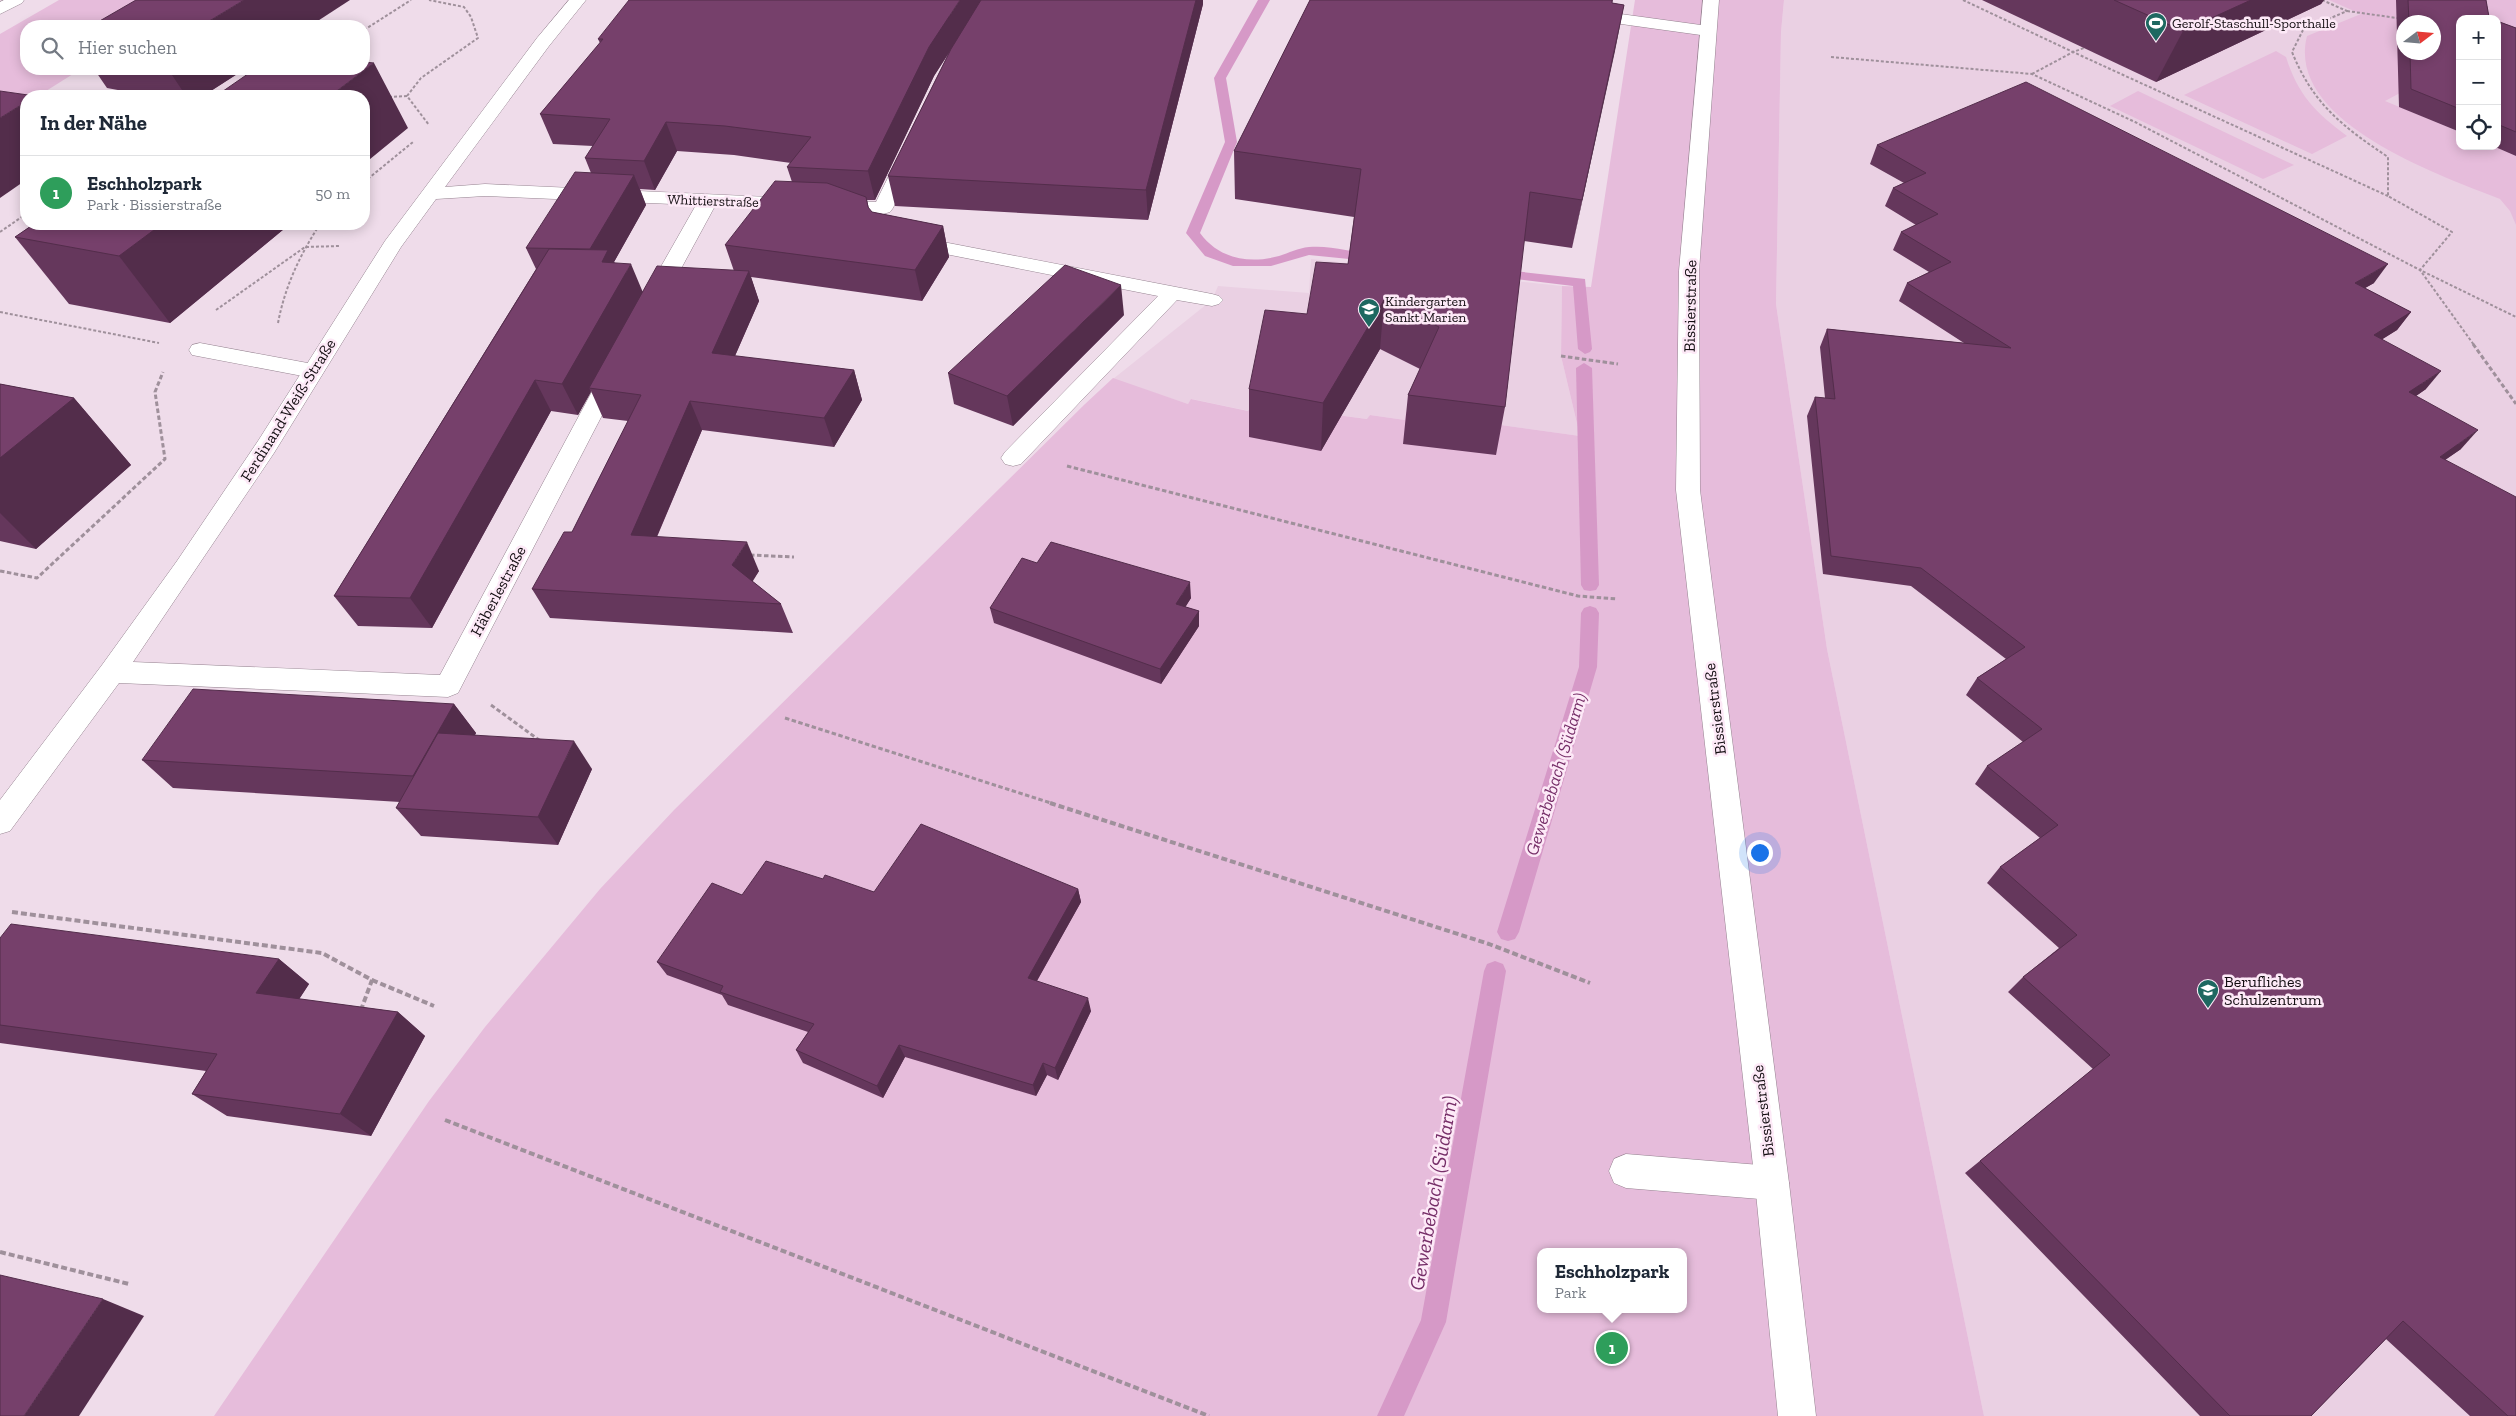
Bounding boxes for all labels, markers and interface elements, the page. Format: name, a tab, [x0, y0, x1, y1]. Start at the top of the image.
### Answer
sports icon: Gerolf-Staschull-Sporthalle	[2144, 11, 2168, 42]
place label: Gerolf-Staschull-Sporthalle	[2172, 15, 2336, 32]
north arrow	[2396, 15, 2441, 60]
map controls	[2456, 15, 2501, 150]
button: +	[2456, 15, 2501, 60]
search box	[20, 20, 370, 75]
icon: search	[38, 34, 66, 62]
text: Hier suchen	[78, 36, 177, 59]
button: −	[2456, 60, 2501, 105]
button: locate	[2456, 105, 2501, 150]
text: In der Nähe	[40, 110, 147, 135]
text: Eschholzpark	[87, 172, 202, 195]
text: 1	[53, 184, 59, 203]
text: 50 m	[315, 184, 350, 203]
street label: Whittierstraße	[667, 191, 759, 211]
text: Park · Bissierstraße	[87, 195, 222, 214]
street label: Bissierstraße	[1680, 260, 1700, 352]
place label: Kindergarten Sankt Marien	[1385, 293, 1466, 326]
school or university icon: Kindergarten Sankt Marien	[1357, 297, 1381, 328]
street label: Ferdinand-Weiß-Straße	[236, 335, 340, 485]
street label: Häberlestraße	[466, 543, 530, 639]
street label: Bissierstraße	[1700, 662, 1730, 756]
water label: Gewerbebach (Südarm)	[1521, 690, 1591, 858]
your location	[1747, 840, 1773, 866]
place label: Berufliches Schulzentrum	[2224, 972, 2322, 1009]
school or university icon: Berufliches Schulzentrum	[2196, 978, 2220, 1009]
street label: Bissierstraße	[1748, 1064, 1778, 1158]
water label: Gewerbebach (Südarm)	[1404, 1094, 1462, 1292]
popup	[1537, 1248, 1687, 1313]
text: Eschholzpark	[1555, 1260, 1669, 1283]
text: Park	[1555, 1283, 1586, 1302]
pin: 1	[1596, 1329, 1628, 1367]

